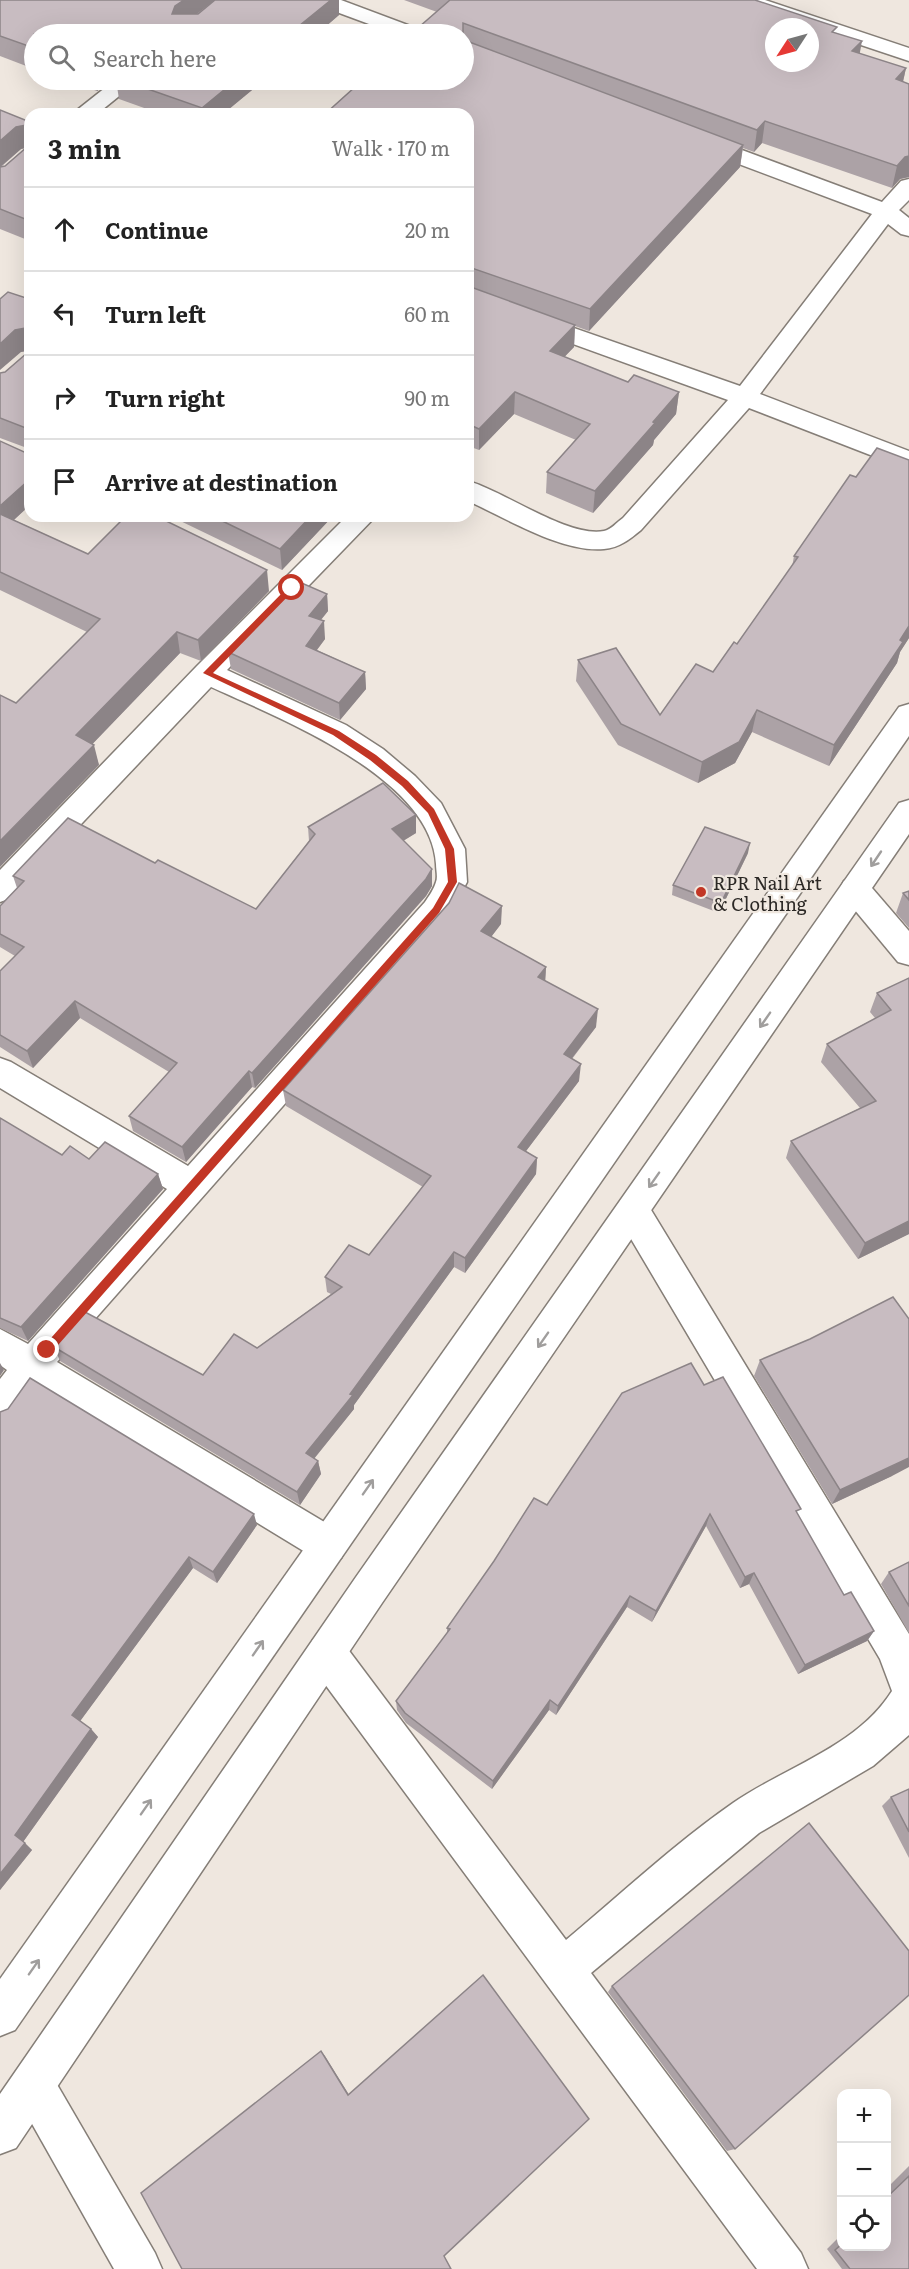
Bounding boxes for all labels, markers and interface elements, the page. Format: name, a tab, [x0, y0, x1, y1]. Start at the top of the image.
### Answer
north arrow	[765, 18, 819, 72]
search box	[24, 24, 474, 90]
icon: search	[45, 41, 78, 74]
text: Search here	[93, 41, 216, 74]
text: 3 min	[48, 128, 121, 167]
text: Walk · 170 m	[332, 132, 450, 162]
icon: ahead	[48, 213, 81, 246]
text: Continue	[105, 213, 208, 246]
text: 20 m	[405, 214, 450, 244]
icon: left	[48, 297, 81, 330]
text: Turn left	[105, 297, 206, 330]
text: 60 m	[404, 298, 450, 328]
icon: right	[48, 381, 81, 414]
text: Turn right	[105, 381, 225, 414]
text: 90 m	[405, 382, 450, 412]
icon: arrive	[48, 465, 81, 498]
text: Arrive at destination	[105, 465, 338, 498]
route start	[278, 574, 304, 600]
one-way arrow	[870, 851, 882, 867]
place label: RPR Nail Art & Clothing	[713, 869, 822, 917]
marker: RPR Nail Art & Clothing	[694, 885, 708, 899]
one-way arrow	[759, 1011, 771, 1027]
one-way arrow	[648, 1172, 660, 1188]
one-way arrow	[537, 1332, 549, 1348]
route end	[33, 1336, 59, 1362]
one-way arrow	[362, 1480, 375, 1496]
one-way arrow	[251, 1639, 264, 1656]
one-way arrow	[140, 1800, 152, 1816]
one-way arrow	[28, 1959, 40, 1976]
map controls	[837, 2089, 891, 2251]
button: +	[837, 2089, 891, 2143]
button: −	[837, 2143, 891, 2197]
button: locate	[837, 2197, 891, 2251]

